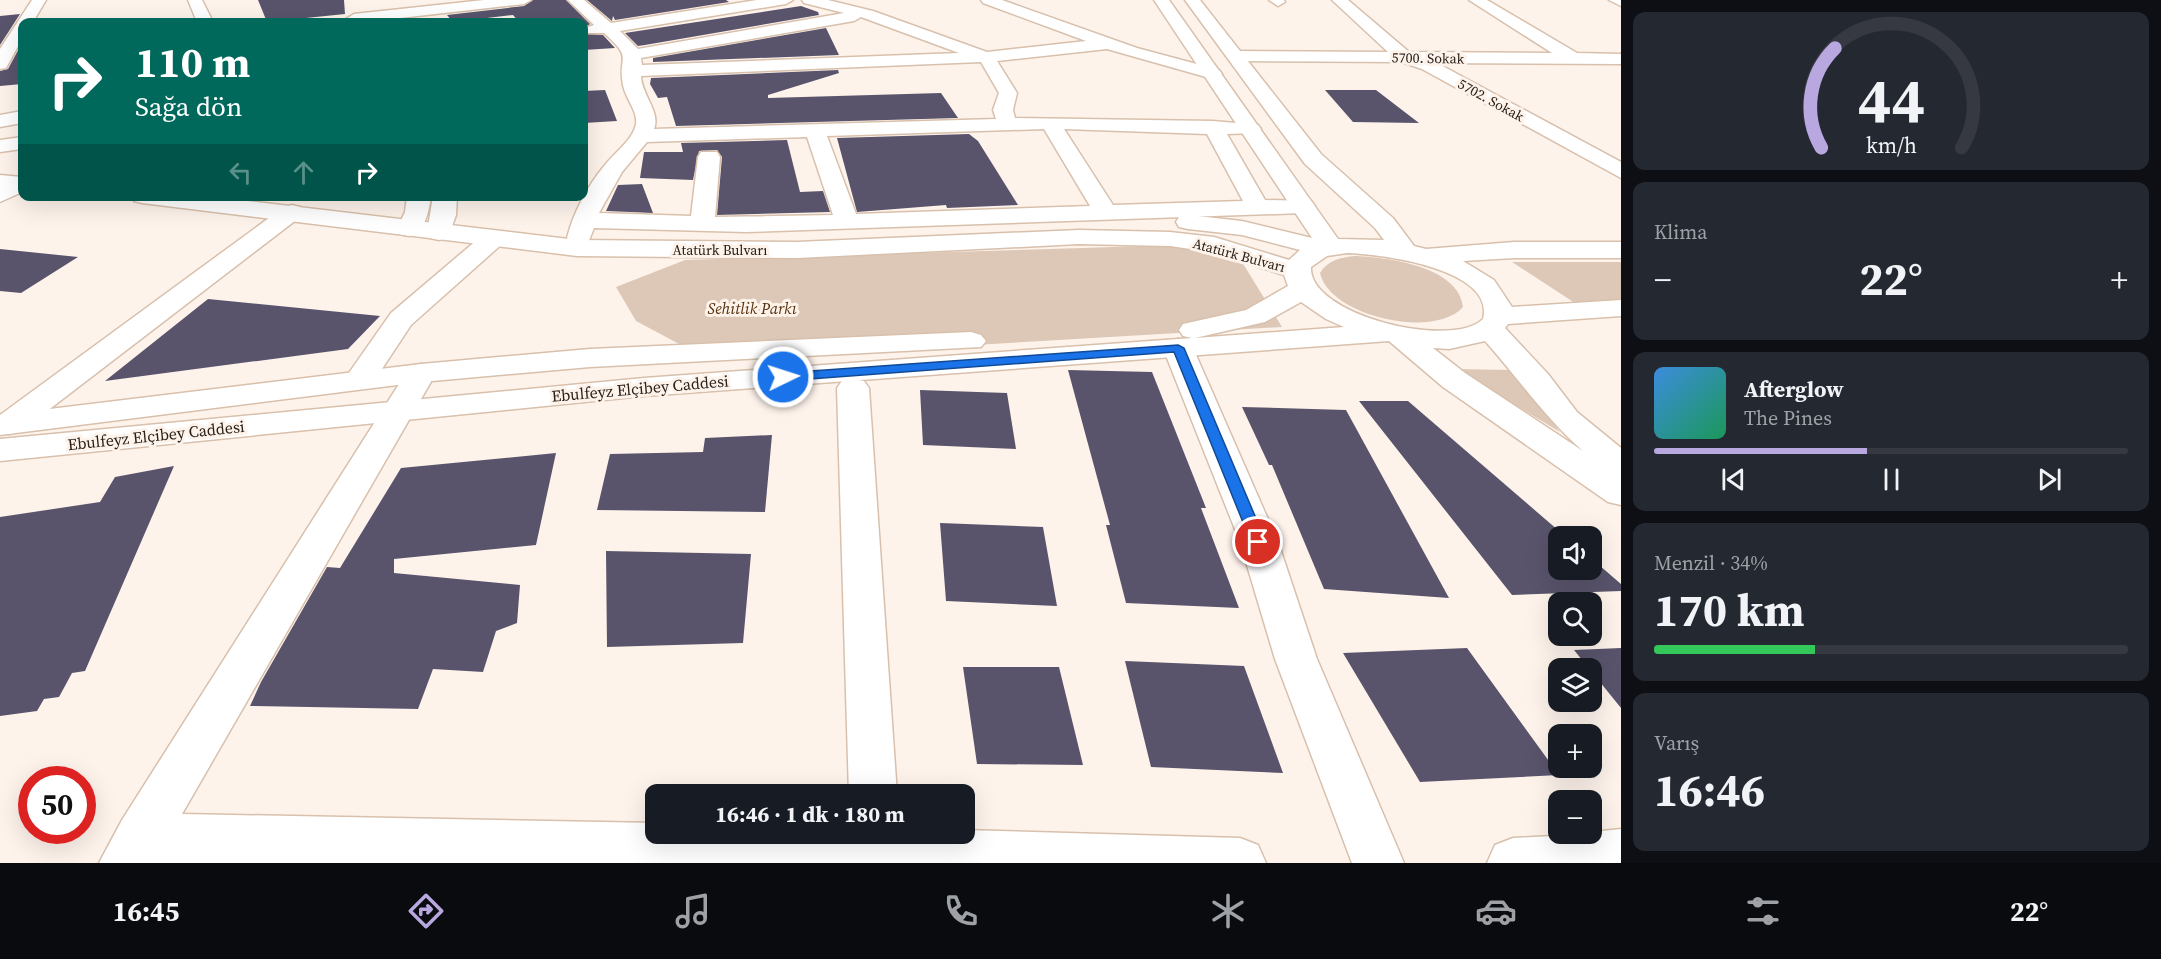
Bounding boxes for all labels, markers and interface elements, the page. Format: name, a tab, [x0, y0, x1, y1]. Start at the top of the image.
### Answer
text: 110 m	[135, 33, 250, 91]
icon: right	[36, 42, 114, 120]
street label: 5700. Sokak	[1392, 47, 1465, 69]
text: 44	[1857, 57, 1925, 143]
street label: 5702. Sokak	[1454, 74, 1528, 127]
text: Sağa dön	[135, 88, 242, 125]
text: km/h	[1865, 131, 1917, 160]
icon: left	[224, 156, 257, 189]
icon: ahead	[287, 156, 320, 189]
icon: right	[350, 156, 383, 189]
text: Klima	[1654, 218, 1707, 246]
street label: Atatürk Bulvarı	[1191, 233, 1287, 277]
street label: Atatürk Bulvarı	[673, 240, 767, 260]
text: 22°	[1859, 248, 1923, 310]
text: −	[1654, 257, 1672, 302]
text: +	[2110, 257, 2128, 302]
park label: Sehitlik Parkı	[707, 297, 797, 319]
position arrow	[751, 345, 815, 409]
street label: Ebulfeyz Elçibey Caddesi	[550, 369, 730, 407]
text: Afterglow	[1744, 374, 1844, 404]
text: The Pines	[1744, 404, 1832, 432]
street label: Ebulfeyz Elçibey Caddesi	[66, 415, 246, 455]
icon: previous	[1717, 463, 1750, 496]
icon: pause	[1875, 463, 1908, 496]
icon: next	[2033, 463, 2066, 496]
pin	[1232, 516, 1283, 567]
icon: arrive	[1241, 525, 1274, 558]
map controls	[1548, 526, 1602, 844]
button: sound	[1548, 526, 1602, 580]
text: Menzil · 34%	[1654, 549, 1768, 577]
text: 170 km	[1654, 579, 1805, 641]
button: search	[1548, 592, 1602, 646]
button: layers	[1548, 658, 1602, 712]
button: +	[1548, 724, 1602, 778]
text: Varış	[1654, 729, 1699, 757]
text: 16:46	[1654, 759, 1765, 821]
speed limit sign: 50	[18, 766, 96, 844]
button: −	[1548, 790, 1602, 844]
text: 16:46 · 1 dk · 180 m	[715, 799, 905, 829]
icon: directions	[405, 890, 447, 932]
icon: music	[672, 890, 714, 932]
icon: phone	[940, 890, 982, 932]
icon: climate	[1207, 890, 1249, 932]
icon: car	[1475, 890, 1517, 932]
icon: filters	[1742, 890, 1784, 932]
text: 16:45	[113, 893, 179, 930]
text: 22°	[2010, 893, 2048, 930]

